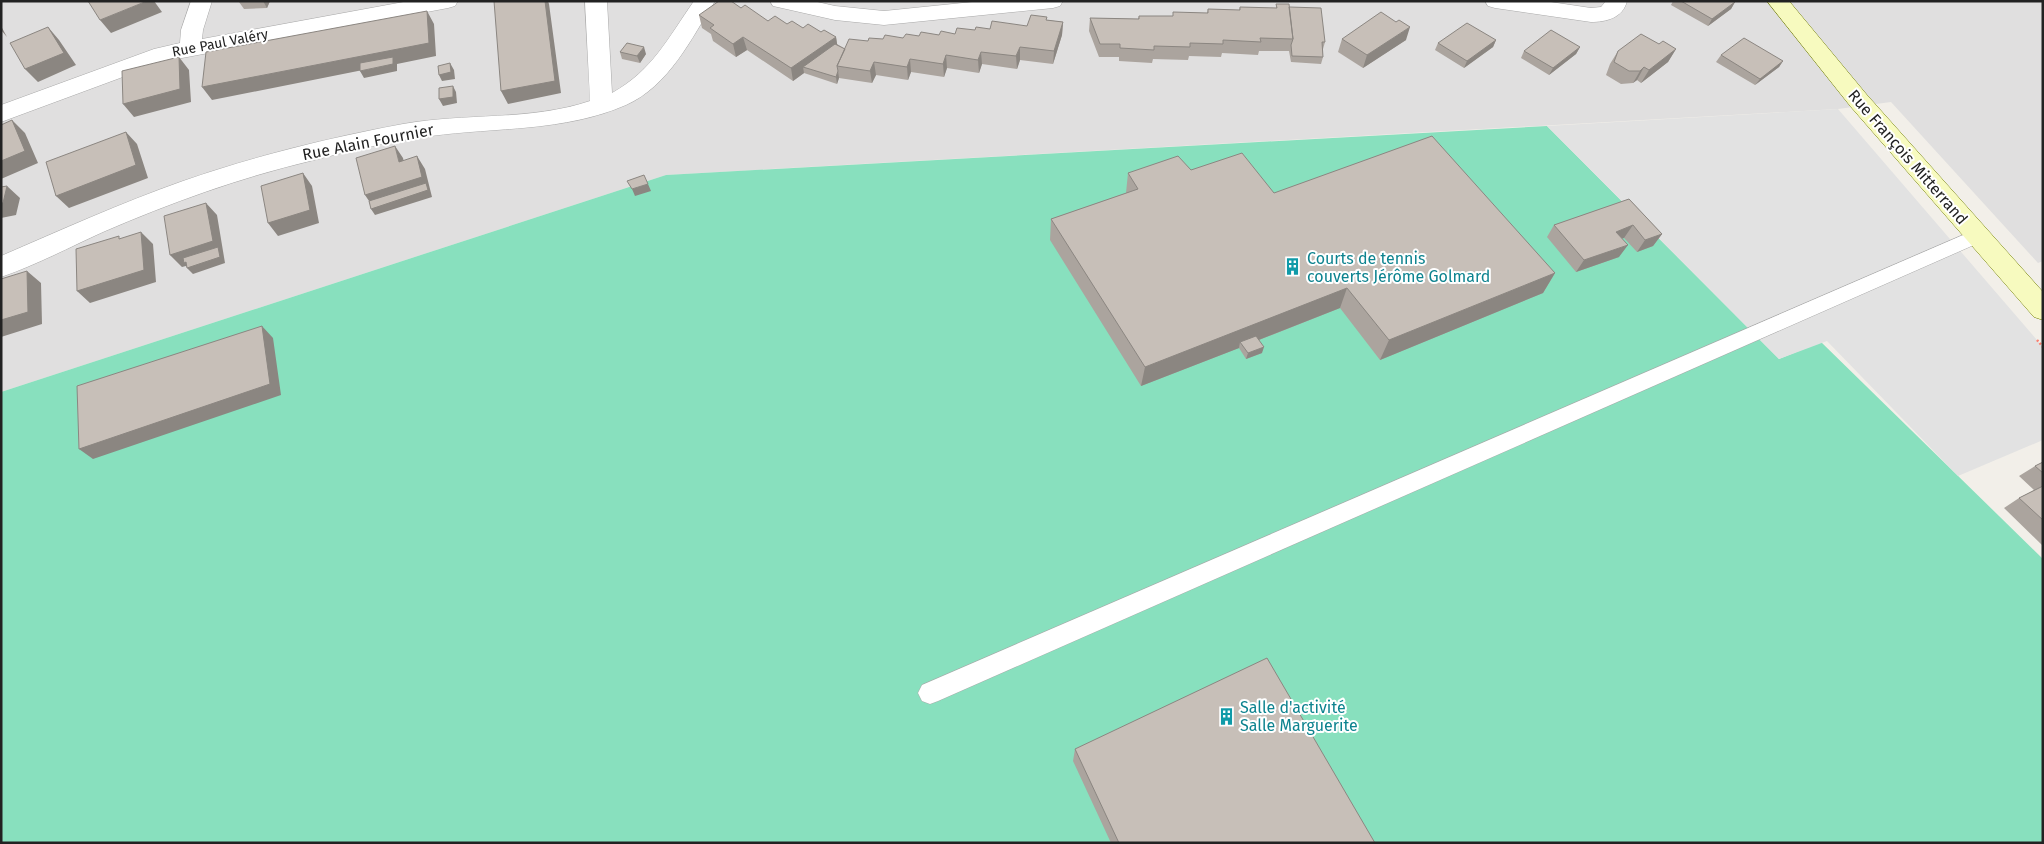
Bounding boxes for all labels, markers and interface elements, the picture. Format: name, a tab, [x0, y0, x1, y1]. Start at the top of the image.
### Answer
street label: Rue Paul Valéry	[170, 25, 270, 61]
street label: Rue François Mitterrand	[1844, 86, 1972, 229]
street label: Rue Alain Fournier	[301, 120, 436, 164]
place label: Courts de tennis couverts Jérôme Golmard	[1307, 249, 1490, 286]
building icon: Courts de tennis couverts Jérôme Golmard	[1283, 257, 1303, 277]
place label: Salle d'activité Salle Marguerite	[1240, 698, 1358, 735]
building icon: Salle d'activité Salle Marguerite	[1216, 706, 1236, 726]

